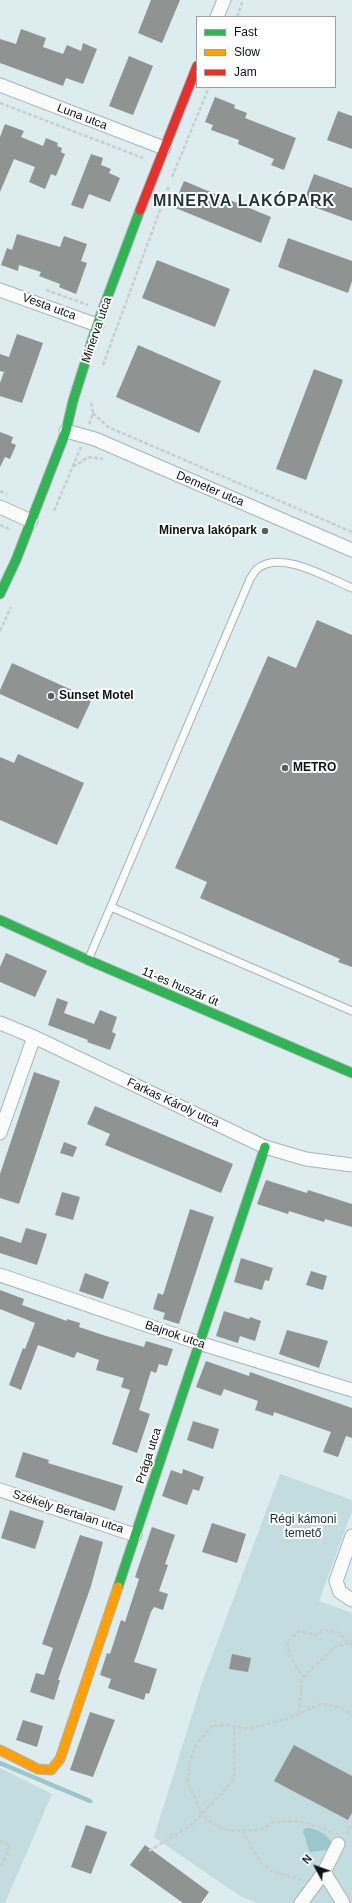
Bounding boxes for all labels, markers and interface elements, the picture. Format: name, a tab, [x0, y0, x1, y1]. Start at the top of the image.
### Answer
legend	[196, 16, 336, 88]
text: Fast	[234, 25, 257, 39]
text: Slow	[234, 45, 260, 59]
text: Jam	[234, 65, 257, 79]
street label: Luna utca	[55, 101, 109, 133]
district label: MINERVA LAKÓPARK	[153, 192, 335, 212]
street label: Vesta utca	[20, 291, 78, 323]
street label: Minerva utca	[79, 295, 115, 365]
street label: Demeter utca	[174, 468, 246, 510]
place label: Minerva lakópark	[159, 524, 257, 538]
marker: Minerva lakópark	[260, 526, 270, 536]
place label: Sunset Motel	[59, 689, 134, 703]
marker: Sunset Motel	[46, 691, 56, 701]
place label: METRO	[293, 761, 336, 775]
marker: METRO	[280, 763, 290, 773]
street label: 11-es huszár út	[140, 964, 220, 1010]
street label: Farkas Károly utca	[125, 1075, 221, 1131]
street label: Bajnok utca	[143, 1318, 207, 1352]
street label: Prága utca	[133, 1426, 165, 1486]
street label: Székely Bertalan utca	[11, 1487, 125, 1537]
park label: Régi kámoni temető	[270, 1513, 336, 1541]
north arrow	[296, 1847, 336, 1887]
text: N	[300, 1852, 314, 1866]

